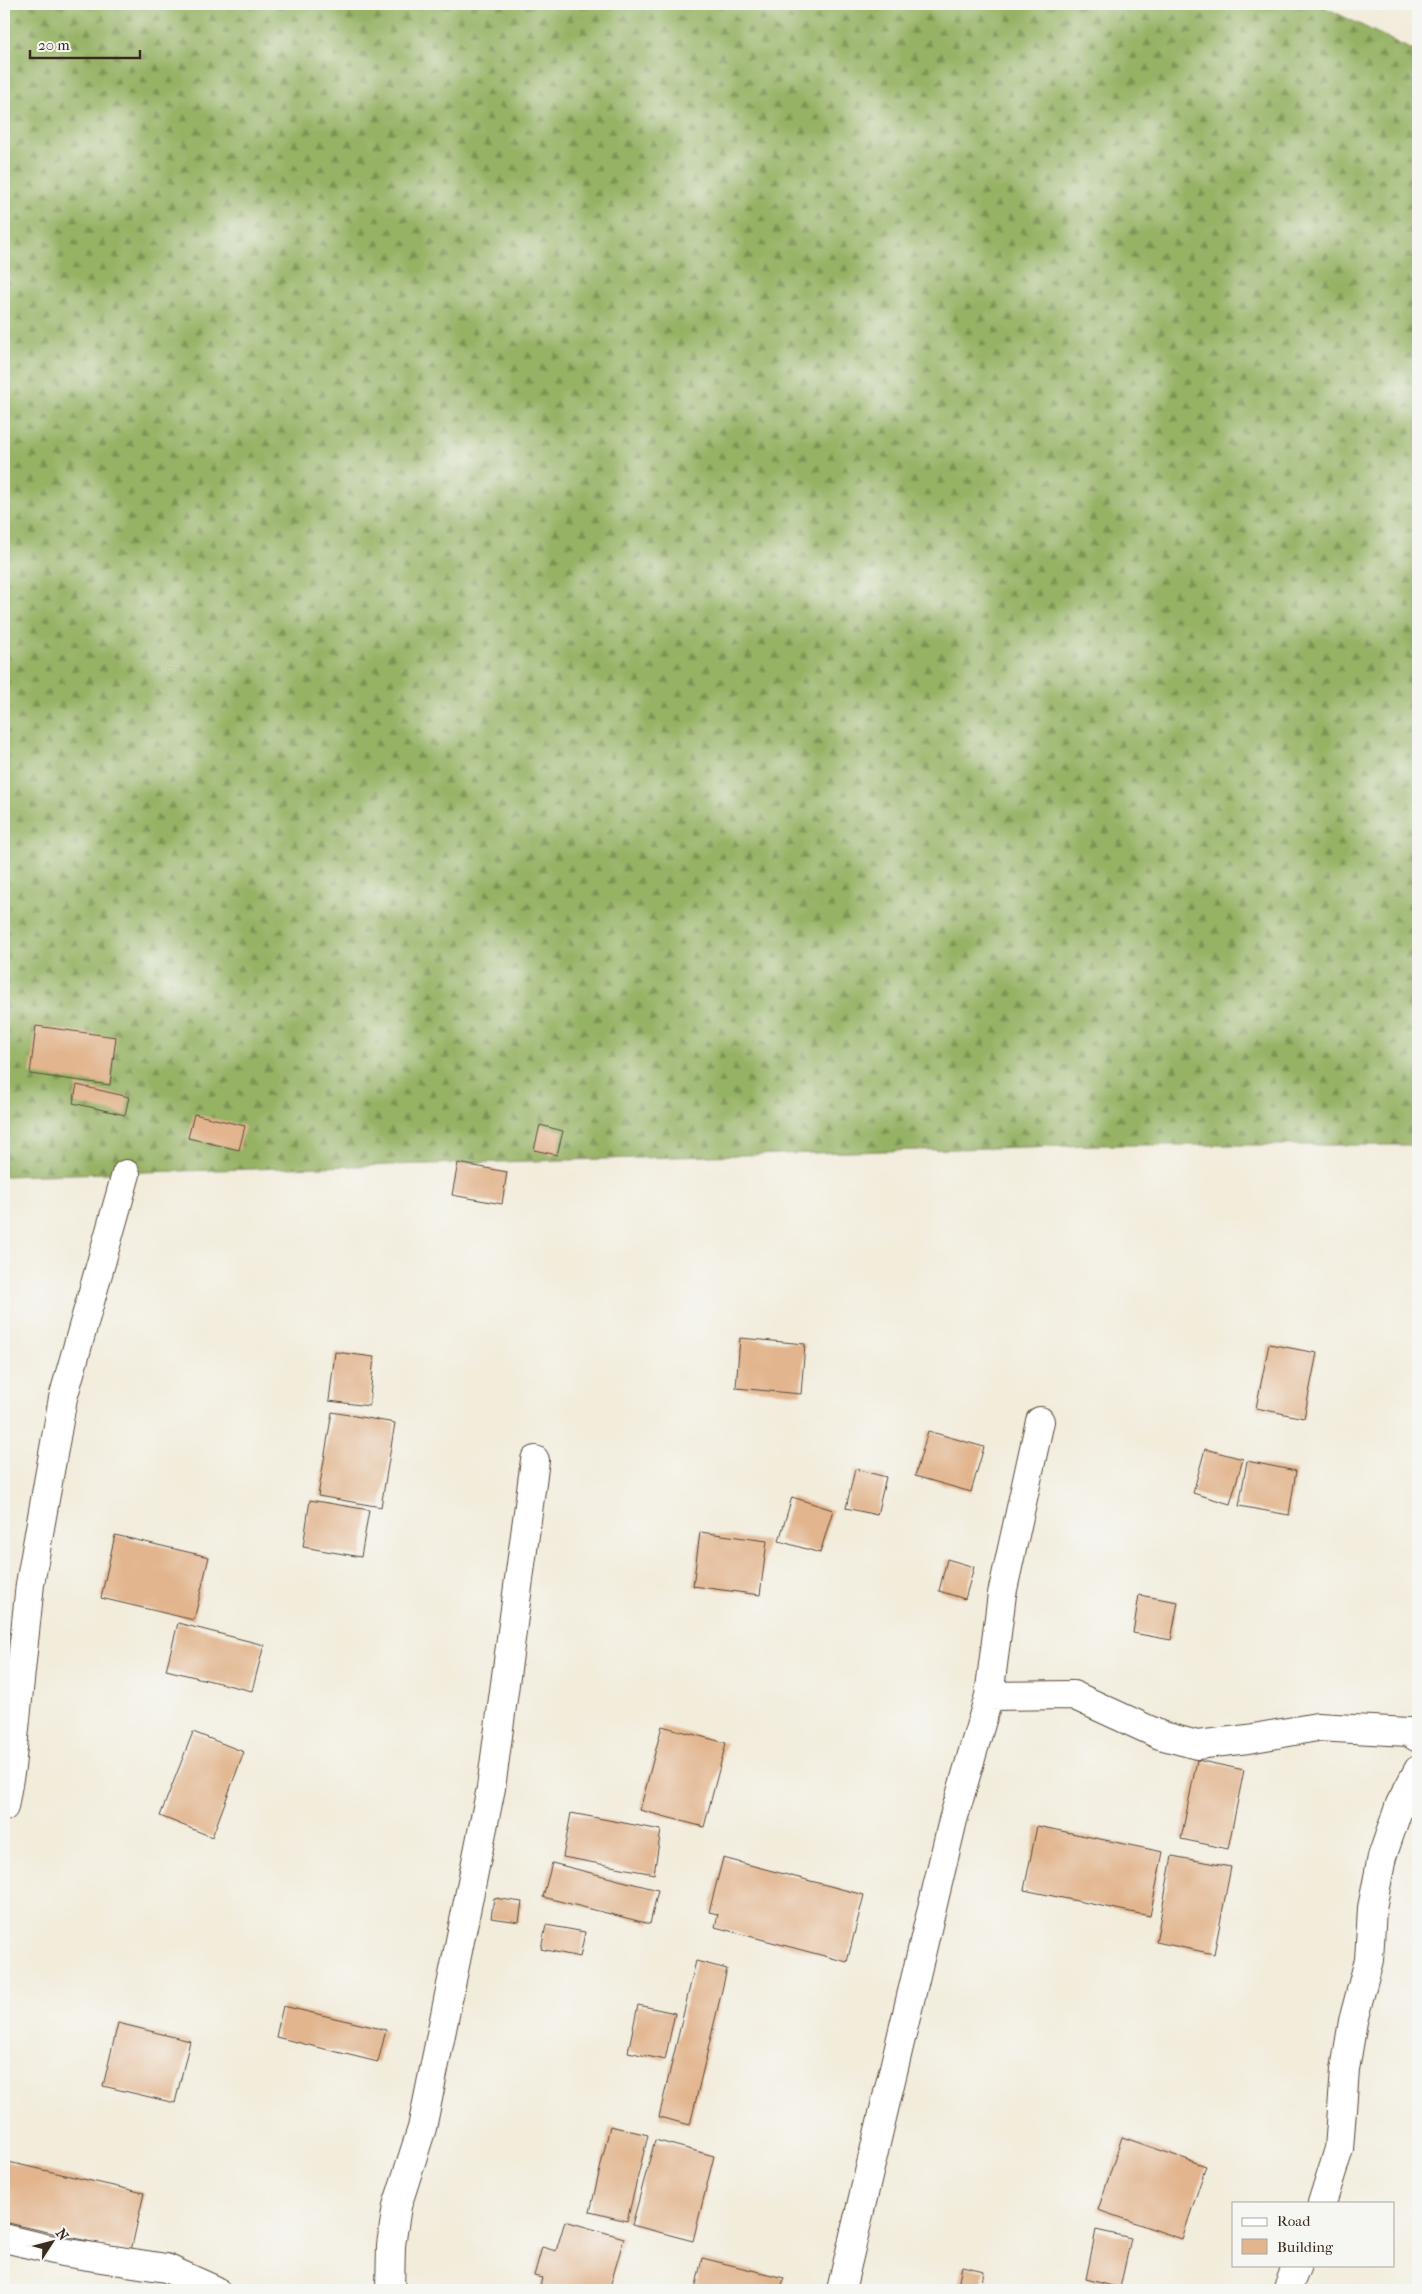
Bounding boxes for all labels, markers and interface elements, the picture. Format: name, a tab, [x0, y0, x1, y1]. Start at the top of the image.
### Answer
scale bar	[30, 28, 140, 60]
text: 20 m	[38, 36, 70, 54]
legend	[1232, 2202, 1394, 2266]
text: Road	[1277, 2212, 1311, 2230]
north arrow	[28, 2216, 78, 2266]
text: N	[52, 2225, 72, 2244]
text: Building	[1277, 2238, 1334, 2256]

